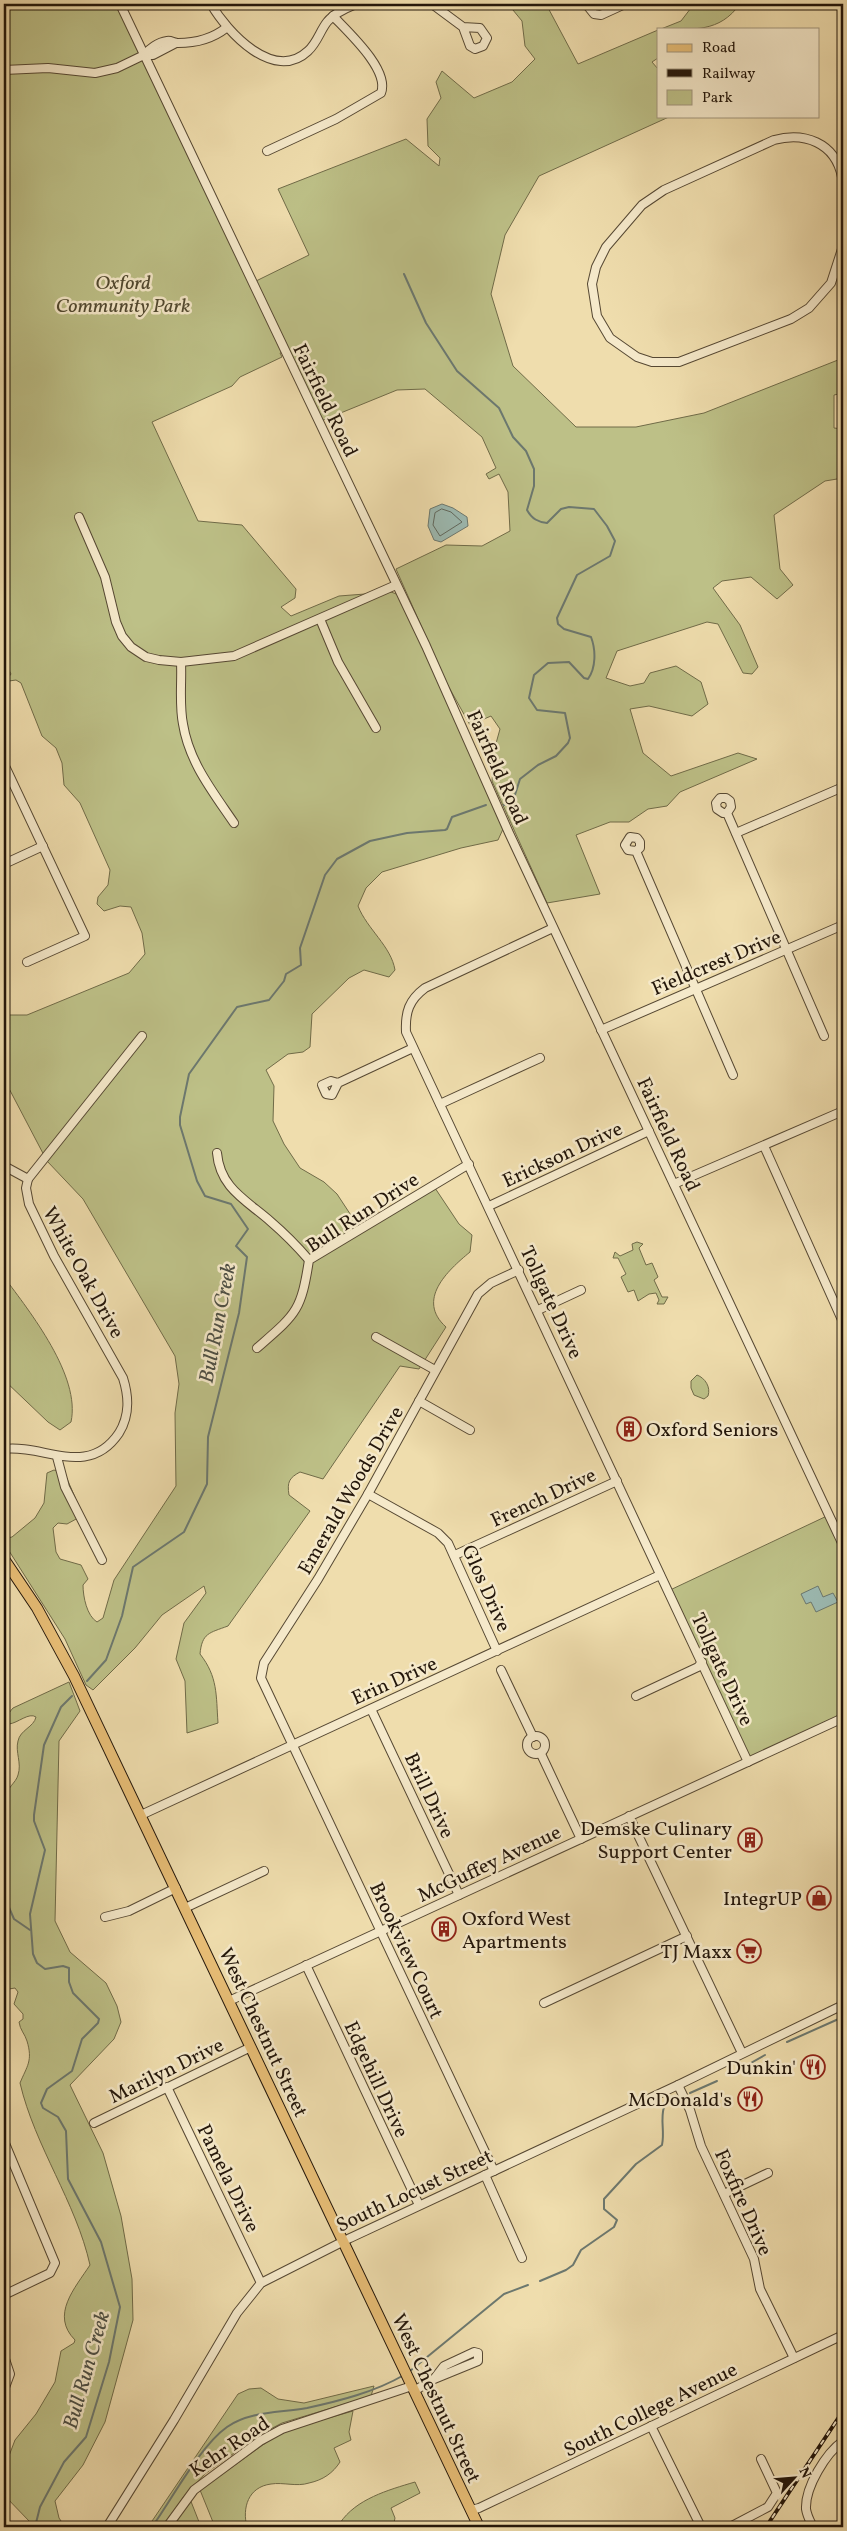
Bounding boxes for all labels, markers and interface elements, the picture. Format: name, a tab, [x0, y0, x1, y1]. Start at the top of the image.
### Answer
legend	[657, 28, 820, 118]
text: Road	[702, 38, 736, 59]
text: Railway	[702, 64, 755, 85]
text: Park	[702, 88, 733, 109]
park label: Oxford Community Park	[56, 270, 190, 321]
street label: Fairfield Road	[285, 339, 364, 462]
street label: Fairfield Road	[458, 706, 534, 830]
street label: Fieldcrest Drive	[648, 924, 786, 1004]
street label: Fairfield Road	[629, 1073, 706, 1197]
street label: Erickson Drive	[498, 1116, 628, 1196]
street label: Bull Run Drive	[301, 1167, 425, 1261]
street label: White Oak Drive	[35, 1202, 130, 1344]
street label: Tollgate Drive	[512, 1242, 589, 1364]
water label: Bull Run Creek	[193, 1261, 244, 1386]
street label: Emerald Woods Drive	[292, 1401, 412, 1581]
building icon: Oxford Seniors	[616, 1416, 642, 1442]
place label: Oxford Seniors	[646, 1417, 778, 1445]
street label: French Drive	[486, 1462, 601, 1536]
street label: Glos Drive	[454, 1541, 517, 1637]
street label: Tollgate Drive	[683, 1609, 760, 1731]
street label: Erin Drive	[347, 1650, 442, 1713]
street label: Brill Drive	[396, 1748, 460, 1843]
place label: Demske Culinary Support Center	[580, 1816, 732, 1867]
street label: McGuffey Avenue	[414, 1819, 566, 1910]
building icon: Demske Culinary Support Center	[737, 1827, 763, 1853]
street label: Brookview Court	[361, 1878, 449, 2024]
shop icon: IntegrUP	[806, 1885, 832, 1911]
place label: IntegrUP	[723, 1886, 802, 1914]
place label: Oxford West Apartments	[462, 1906, 571, 1957]
building icon: Oxford West Apartments	[431, 1916, 457, 1942]
supermarket icon: TJ Maxx	[736, 1938, 762, 1964]
place label: TJ Maxx	[661, 1939, 732, 1967]
street label: West Chestnut Street	[211, 1943, 314, 2122]
street label: Edgehill Drive	[336, 2017, 414, 2143]
street label: Marilyn Drive	[105, 2032, 229, 2112]
restaurant icon: Dunkin'	[800, 2054, 826, 2080]
place label: Dunkin'	[726, 2055, 796, 2083]
restaurant icon: McDonald's	[737, 2086, 763, 2112]
place label: McDonald's	[628, 2087, 732, 2115]
street label: Pamela Drive	[189, 2120, 266, 2238]
street label: South Locust Street	[332, 2143, 498, 2240]
street label: Foxfire Drive	[706, 2145, 778, 2261]
water label: Bull Run Creek	[57, 2308, 118, 2433]
street label: West Chestnut Street	[384, 2309, 487, 2488]
street label: South College Avenue	[559, 2357, 742, 2465]
street label: Kehr Road	[184, 2410, 276, 2485]
north arrow	[770, 2454, 820, 2504]
text: N	[794, 2464, 815, 2482]

